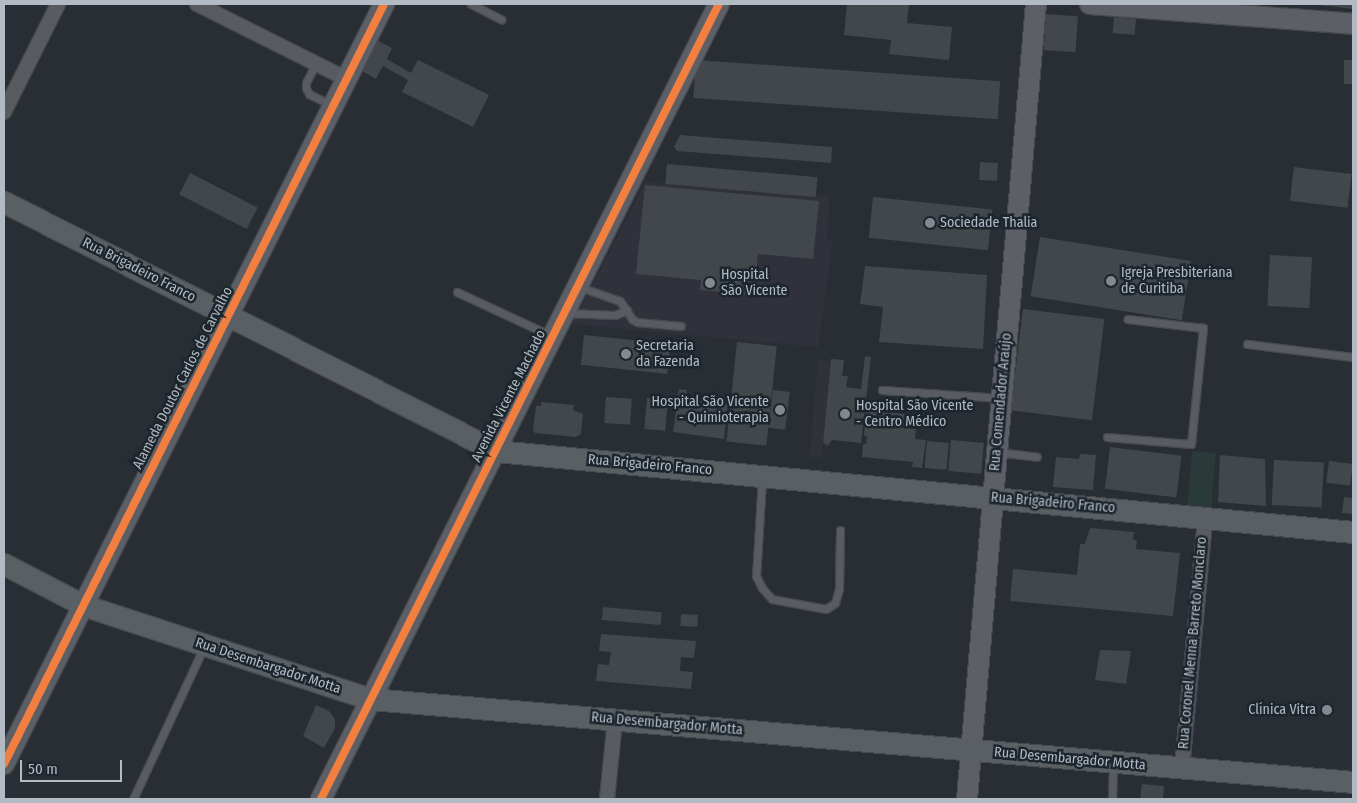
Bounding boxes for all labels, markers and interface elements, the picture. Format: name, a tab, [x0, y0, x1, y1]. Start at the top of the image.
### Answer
place label: Sociedade Thalia	[940, 215, 1037, 231]
marker: Sociedade Thalia	[924, 217, 936, 229]
street label: Rua Brigadeiro Franco	[80, 234, 198, 306]
place label: Igreja Presbiteriana de Curitiba	[1121, 265, 1233, 298]
place label: Hospital São Vicente	[721, 267, 787, 300]
marker: Igreja Presbiteriana de Curitiba	[1105, 275, 1117, 287]
marker: Hospital São Vicente	[703, 276, 717, 290]
street label: Alameda Doutor Carlos de Carvalho	[130, 284, 236, 472]
street label: Avenida Vicente Machado	[468, 327, 550, 465]
street label: Rua Comendador Araújo	[987, 332, 1015, 472]
place label: Secretaria da Fazenda	[636, 338, 700, 371]
marker: Secretaria da Fazenda	[620, 348, 632, 360]
place label: Hospital São Vicente - Quimioterapia	[652, 394, 769, 427]
place label: Hospital São Vicente - Centro Médico	[856, 398, 973, 431]
marker: Hospital São Vicente - Quimioterapia	[773, 403, 787, 417]
marker: Hospital São Vicente - Centro Médico	[838, 407, 852, 421]
street label: Rua Brigadeiro Franco	[587, 451, 713, 479]
street label: Rua Brigadeiro Franco	[990, 489, 1116, 517]
street label: Rua Coronel Menna Barreto Monclaro	[1175, 536, 1211, 750]
street label: Rua Desembargador Motta	[193, 635, 343, 697]
place label: Clínica Vitra	[1248, 702, 1316, 718]
marker: Clínica Vitra	[1320, 703, 1334, 717]
street label: Rua Desembargador Motta	[590, 709, 744, 739]
street label: Rua Desembargador Motta	[993, 744, 1147, 774]
scale bar	[22, 750, 125, 782]
text: 50 m	[28, 760, 58, 778]

